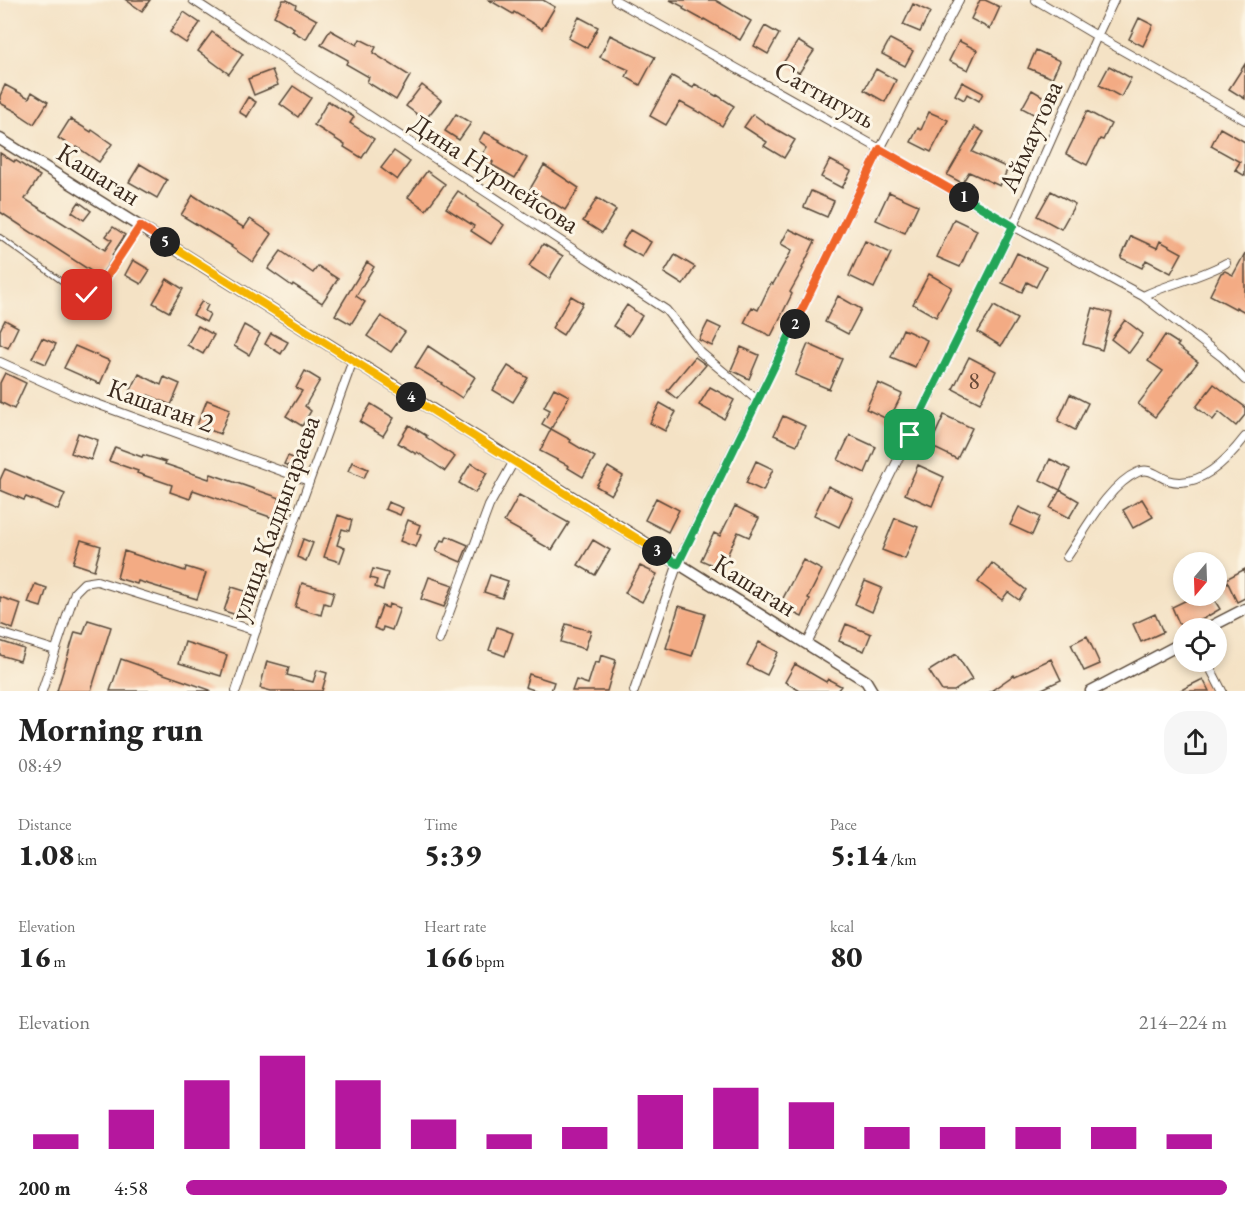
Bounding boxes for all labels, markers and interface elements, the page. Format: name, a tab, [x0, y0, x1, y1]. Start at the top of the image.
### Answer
street label: Саттигуль	[768, 52, 882, 136]
street label: Аймаутова	[989, 74, 1070, 198]
street label: Дина Нурпейсова	[403, 105, 587, 241]
street label: Кашаган	[51, 135, 147, 213]
pin: 1	[949, 182, 979, 212]
text: 1	[960, 186, 968, 207]
pin: 5	[150, 227, 180, 257]
text: 5	[161, 231, 169, 252]
pin	[61, 269, 112, 320]
icon: check	[70, 278, 103, 311]
pin: 2	[780, 309, 810, 339]
text: 2	[791, 313, 799, 334]
house number: 8	[968, 365, 980, 396]
street label: Кашаган 2	[103, 370, 219, 440]
pin: 4	[396, 382, 426, 412]
text: 4	[407, 386, 415, 407]
pin	[884, 409, 935, 460]
street label: улица Калдыгараева	[221, 410, 327, 626]
icon: arrive	[893, 418, 926, 451]
pin: 3	[642, 536, 672, 566]
text: 3	[653, 540, 661, 561]
street label: Кашаган	[707, 546, 803, 624]
north arrow	[1173, 552, 1227, 606]
map controls	[1173, 552, 1227, 672]
button: locate	[1173, 618, 1227, 672]
text: Morning run	[18, 708, 203, 751]
button: share	[1164, 711, 1227, 774]
text: 08:49	[18, 752, 61, 778]
text: Distance	[18, 814, 71, 835]
text: Time	[424, 814, 457, 835]
text: Pace	[830, 814, 857, 835]
text: 1.08	[18, 835, 74, 874]
text: 5:39	[424, 835, 481, 874]
text: 5:14	[830, 835, 887, 874]
text: km	[74, 849, 97, 870]
text: /km	[887, 849, 917, 870]
text: Elevation	[18, 916, 76, 937]
text: Heart rate	[424, 916, 486, 937]
text: kcal	[830, 916, 854, 937]
text: 16	[18, 937, 50, 976]
text: 166	[424, 937, 473, 976]
text: 80	[830, 937, 862, 976]
text: m	[50, 951, 66, 972]
text: bpm	[473, 951, 505, 972]
text: Elevation	[18, 1009, 90, 1035]
text: 214–224 m	[1139, 1009, 1227, 1035]
text: 200 m	[18, 1175, 71, 1201]
text: 4:58	[114, 1175, 148, 1201]

